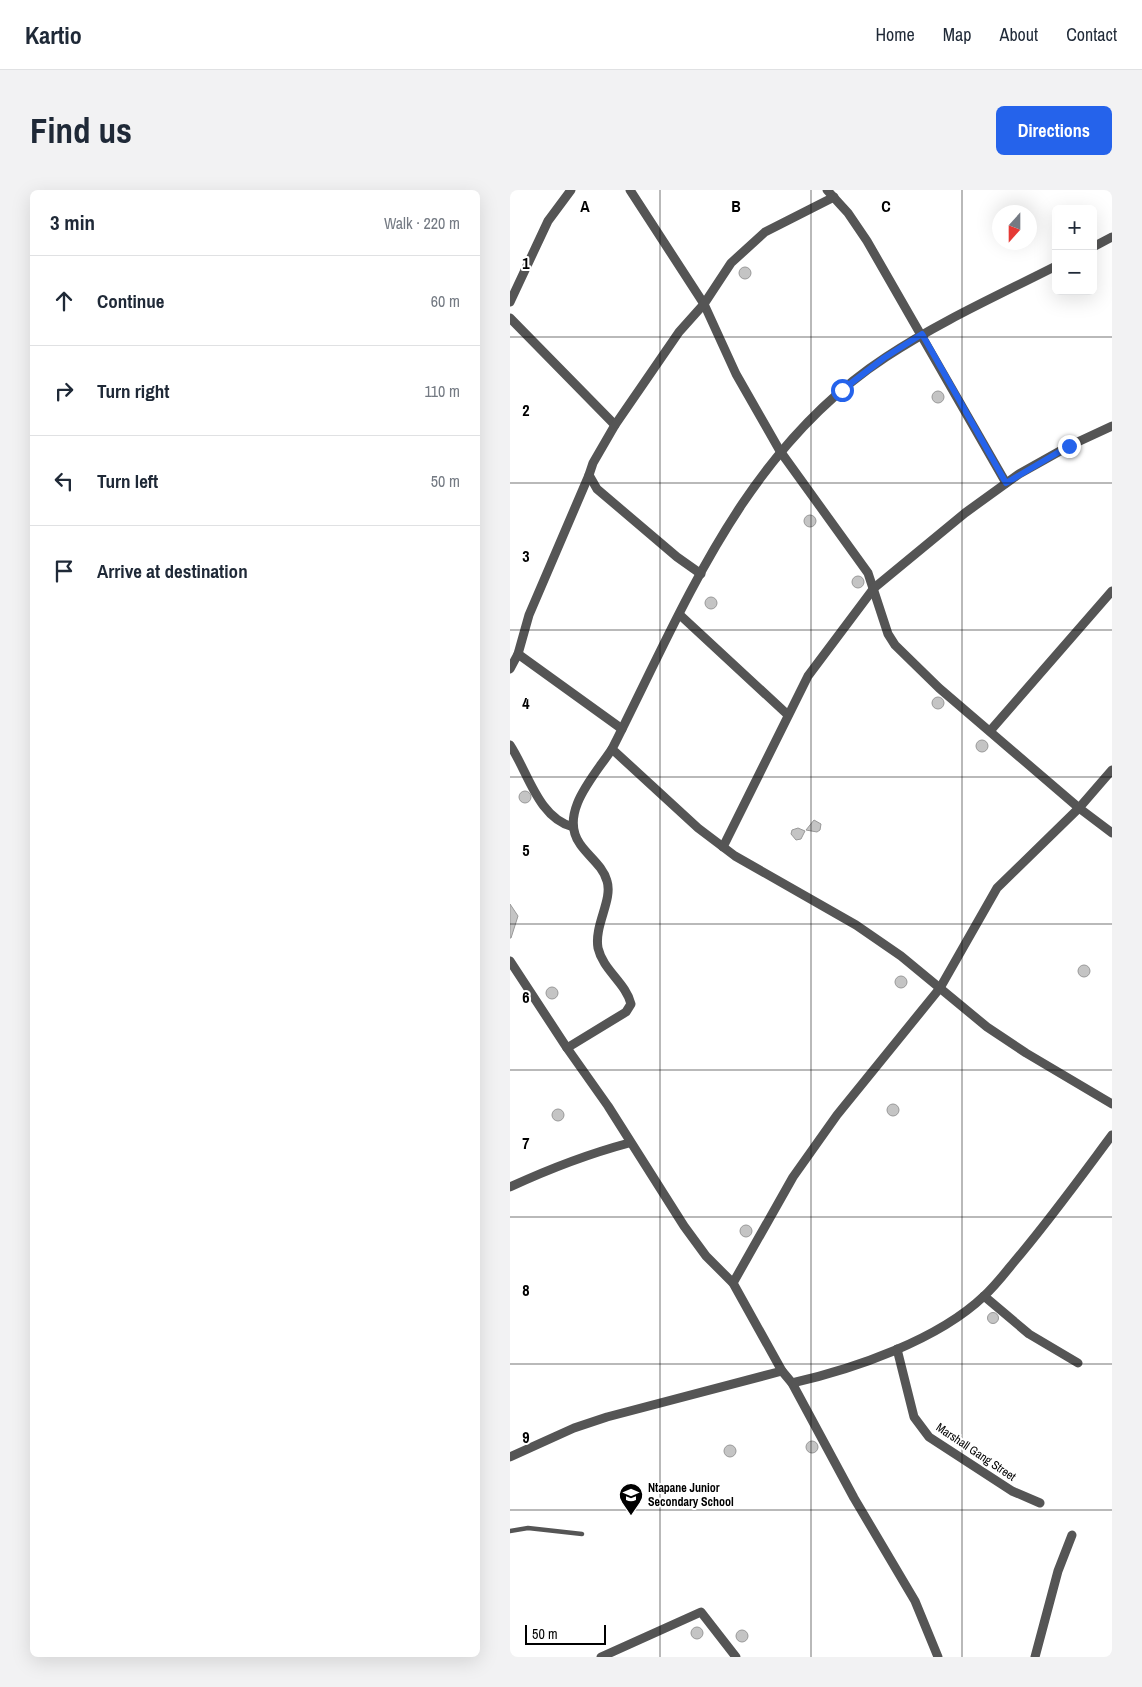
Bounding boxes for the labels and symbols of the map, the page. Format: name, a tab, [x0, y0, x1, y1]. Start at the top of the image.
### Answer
text: A	[580, 195, 590, 217]
text: B	[731, 195, 741, 217]
text: C	[881, 195, 891, 217]
north arrow	[992, 205, 1037, 250]
text: 1	[522, 252, 530, 274]
route start	[831, 379, 854, 402]
text: 2	[522, 399, 530, 421]
route end	[1058, 435, 1081, 458]
text: 3	[522, 545, 530, 567]
text: 4	[522, 692, 530, 714]
text: 5	[522, 839, 530, 861]
text: 6	[522, 986, 530, 1008]
text: 7	[522, 1132, 530, 1154]
text: 8	[522, 1279, 530, 1301]
street label: Marshall Gang Street	[933, 1419, 1019, 1485]
text: 9	[522, 1426, 530, 1448]
place label: Ntapane Junior Secondary School	[648, 1480, 734, 1510]
school or university icon: Ntapane Junior Secondary School	[618, 1482, 644, 1516]
scale bar	[525, 1622, 606, 1645]

